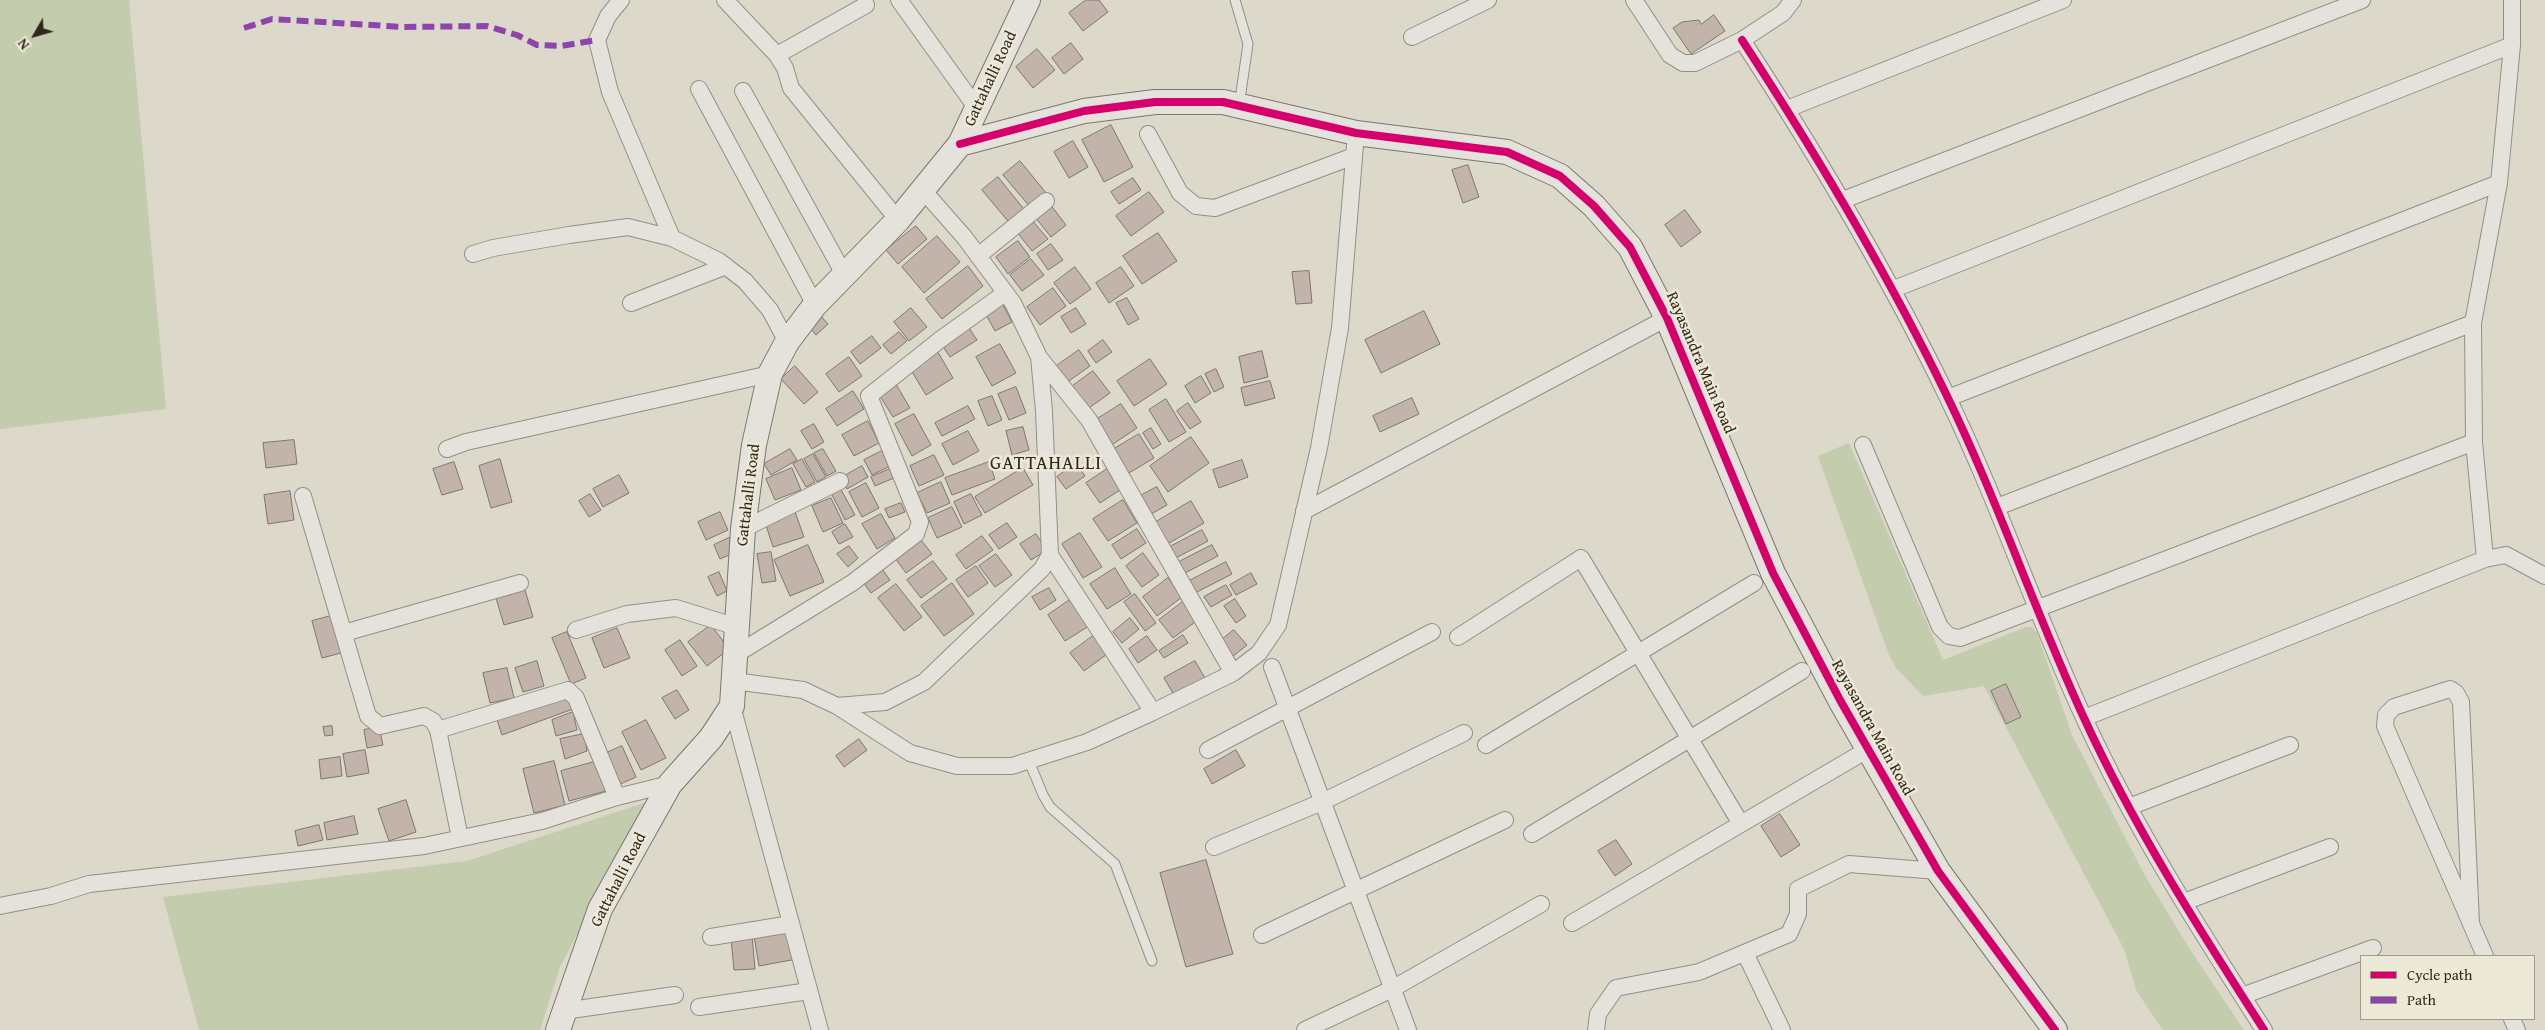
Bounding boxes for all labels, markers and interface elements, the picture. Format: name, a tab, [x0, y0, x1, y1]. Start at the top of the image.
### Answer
north arrow	[10, 10, 60, 60]
street label: Gattahalli Road	[961, 28, 1021, 130]
text: N	[12, 34, 34, 54]
street label: Rayasandra Main Road	[1661, 289, 1739, 437]
street label: Gattahalli Road	[733, 443, 765, 547]
district label: GATTAHALLI	[989, 453, 1103, 475]
street label: Rayasandra Main Road	[1827, 657, 1917, 799]
street label: Gattahalli Road	[587, 830, 651, 930]
legend	[2360, 955, 2535, 1020]
text: Cycle path	[2407, 964, 2473, 985]
text: Path	[2407, 989, 2436, 1010]

